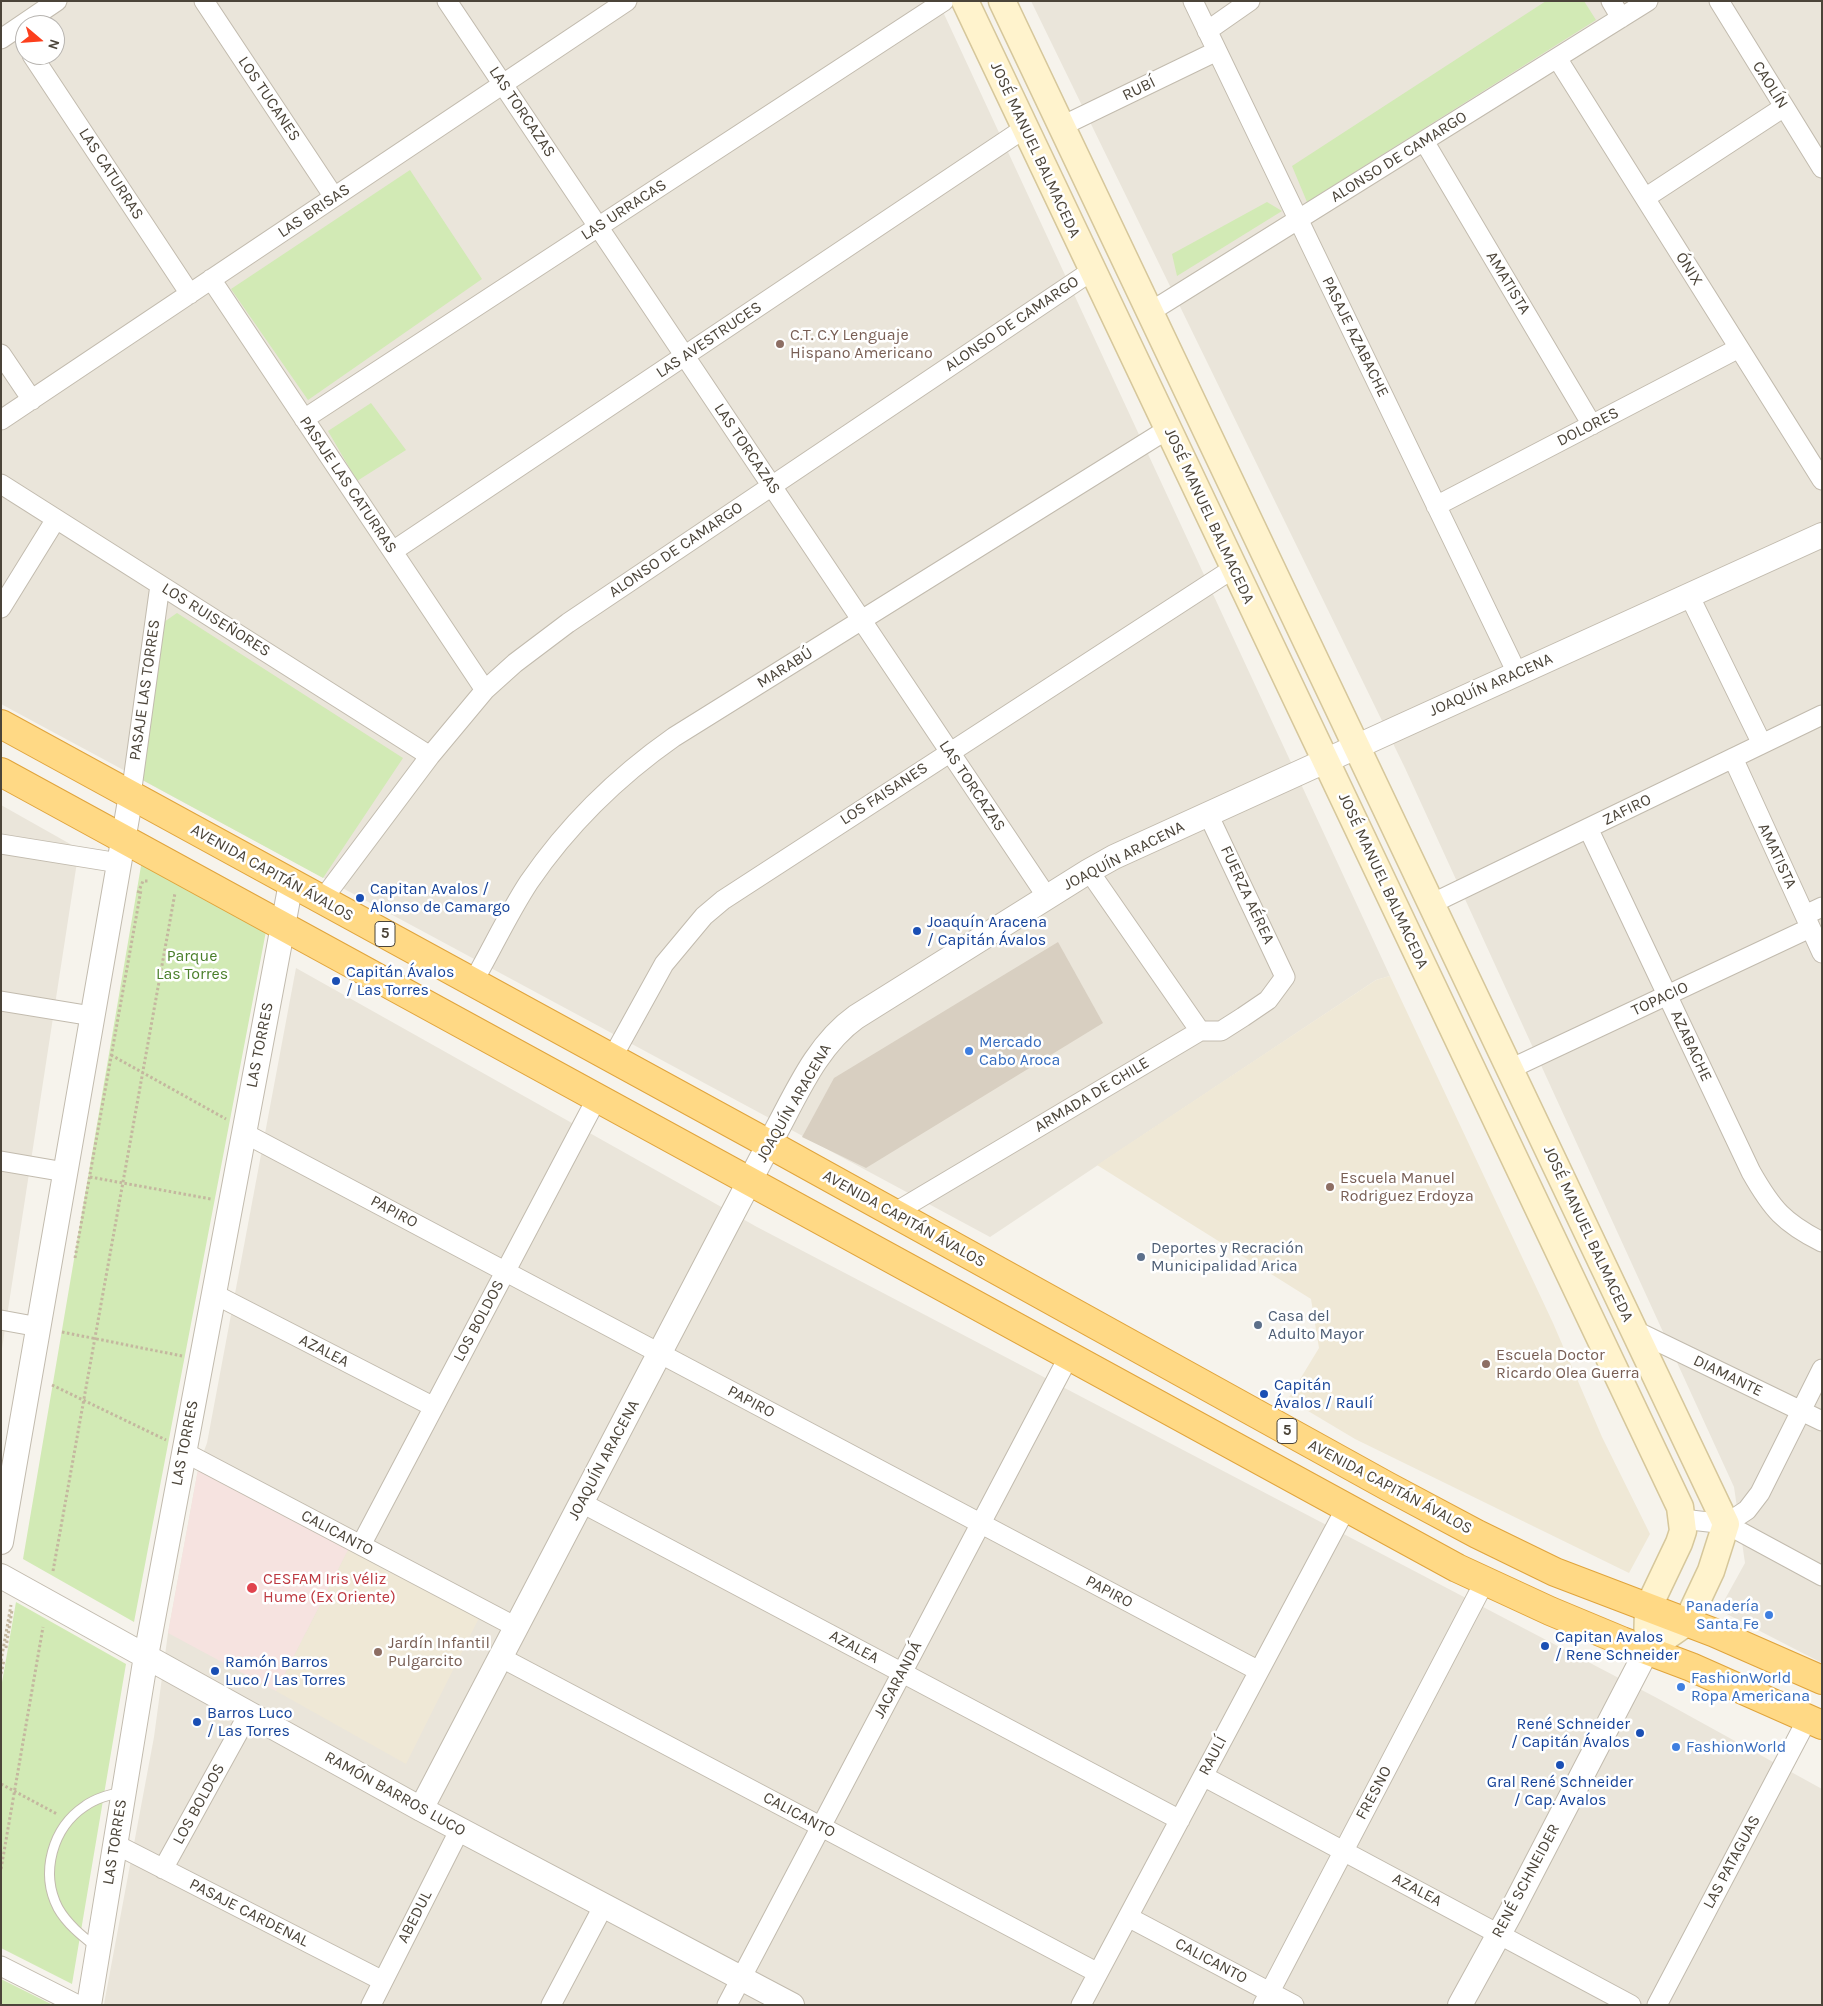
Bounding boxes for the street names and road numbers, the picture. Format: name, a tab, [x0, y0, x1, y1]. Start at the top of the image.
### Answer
street label: LOS TUCANES	[234, 53, 304, 145]
street label: CAOLÍN	[1748, 58, 1792, 112]
street label: JOSÉ MANUEL BALMACEDA	[986, 59, 1084, 241]
street label: LAS TORCAZAS	[485, 63, 559, 161]
street label: RUBÍ	[1119, 73, 1159, 105]
street label: ALONSO DE CAMARGO	[1327, 107, 1471, 207]
street label: LAS CATURRAS	[74, 125, 148, 223]
street label: LAS URRACAS	[578, 175, 670, 245]
street label: LAS BRISAS	[274, 180, 354, 242]
street label: AMATISTA	[1482, 248, 1534, 318]
street label: ÓNIX	[1671, 249, 1707, 289]
street label: ALONSO DE CAMARGO	[941, 272, 1083, 376]
street label: PASAJE AZABACHE	[1317, 273, 1393, 401]
street label: LAS AVESTRUCES	[653, 298, 765, 382]
street label: LAS TORCAZAS	[710, 400, 784, 498]
street label: DOLORES	[1554, 403, 1622, 451]
street label: PASAJE LAS CATURRAS	[295, 413, 401, 557]
street label: JOSÉ MANUEL BALMACEDA	[1160, 425, 1258, 607]
street label: ALONSO DE CAMARGO	[605, 498, 747, 602]
street label: LOS RUISEÑORES	[158, 579, 274, 661]
street label: PASAJE LAS TORRES	[126, 618, 164, 762]
street label: MARABÚ	[754, 643, 816, 693]
street label: JOAQUÍN ARACENA	[1426, 649, 1556, 721]
street label: LAS TORCAZAS	[935, 737, 1009, 835]
street label: LOS FAISANES	[836, 758, 932, 830]
street label: JOSÉ MANUEL BALMACEDA	[1334, 790, 1432, 972]
street label: ZAFIRO	[1600, 790, 1654, 830]
street label: JOAQUÍN ARACENA	[1060, 817, 1188, 895]
street label: AVENIDA CAPITÁN ÁVALOS	[187, 820, 357, 926]
street label: AMATISTA	[1754, 820, 1800, 892]
street label: FUERZA AÉREA	[1216, 843, 1278, 947]
road number: 5	[375, 922, 395, 946]
street label: TOPACIO	[1629, 978, 1691, 1020]
street label: LAS TORRES	[242, 1001, 278, 1089]
street label: AZABACHE	[1666, 1007, 1716, 1085]
street label: JOAQUÍN ARACENA	[752, 1041, 836, 1165]
street label: ARMADA DE CHILE	[1031, 1053, 1153, 1137]
street label: JOSÉ MANUEL BALMACEDA	[1539, 1143, 1637, 1325]
street label: AVENIDA CAPITÁN ÁVALOS	[819, 1166, 989, 1272]
street label: PAPIRO	[367, 1192, 421, 1232]
street label: LOS BOLDOS	[449, 1277, 509, 1365]
street label: AZALEA	[296, 1330, 352, 1372]
street label: DIAMANTE	[1690, 1351, 1766, 1401]
street label: PAPIRO	[724, 1382, 778, 1422]
street label: JOAQUÍN ARACENA	[564, 1397, 644, 1523]
street label: LAS TORRES	[167, 1399, 203, 1487]
road number: 5	[1277, 1418, 1297, 1444]
street label: AVENIDA CAPITÁN ÁVALOS	[1305, 1436, 1475, 1538]
street label: CALICANTO	[298, 1506, 376, 1560]
street label: PAPIRO	[1082, 1572, 1136, 1612]
street label: AZALEA	[826, 1626, 882, 1668]
street label: JACARANDÁ	[870, 1638, 926, 1722]
street label: RAULÍ	[1195, 1733, 1231, 1779]
street label: RAMÓN BARROS LUCO	[321, 1747, 469, 1841]
street label: LOS BOLDOS	[169, 1760, 229, 1848]
street label: FRESNO	[1352, 1763, 1396, 1823]
street label: CALICANTO	[760, 1788, 838, 1842]
street label: LAS TORRES	[99, 1798, 131, 1886]
street label: LAS PATAGUAS	[1699, 1812, 1765, 1912]
street label: RENÉ SCHNEIDER	[1488, 1821, 1564, 1941]
street label: AZALEA	[1389, 1869, 1445, 1911]
street label: PASAJE CARDENAL	[186, 1875, 312, 1951]
street label: ABEDUL	[394, 1887, 436, 1947]
street label: CALICANTO	[1172, 1934, 1250, 1988]

